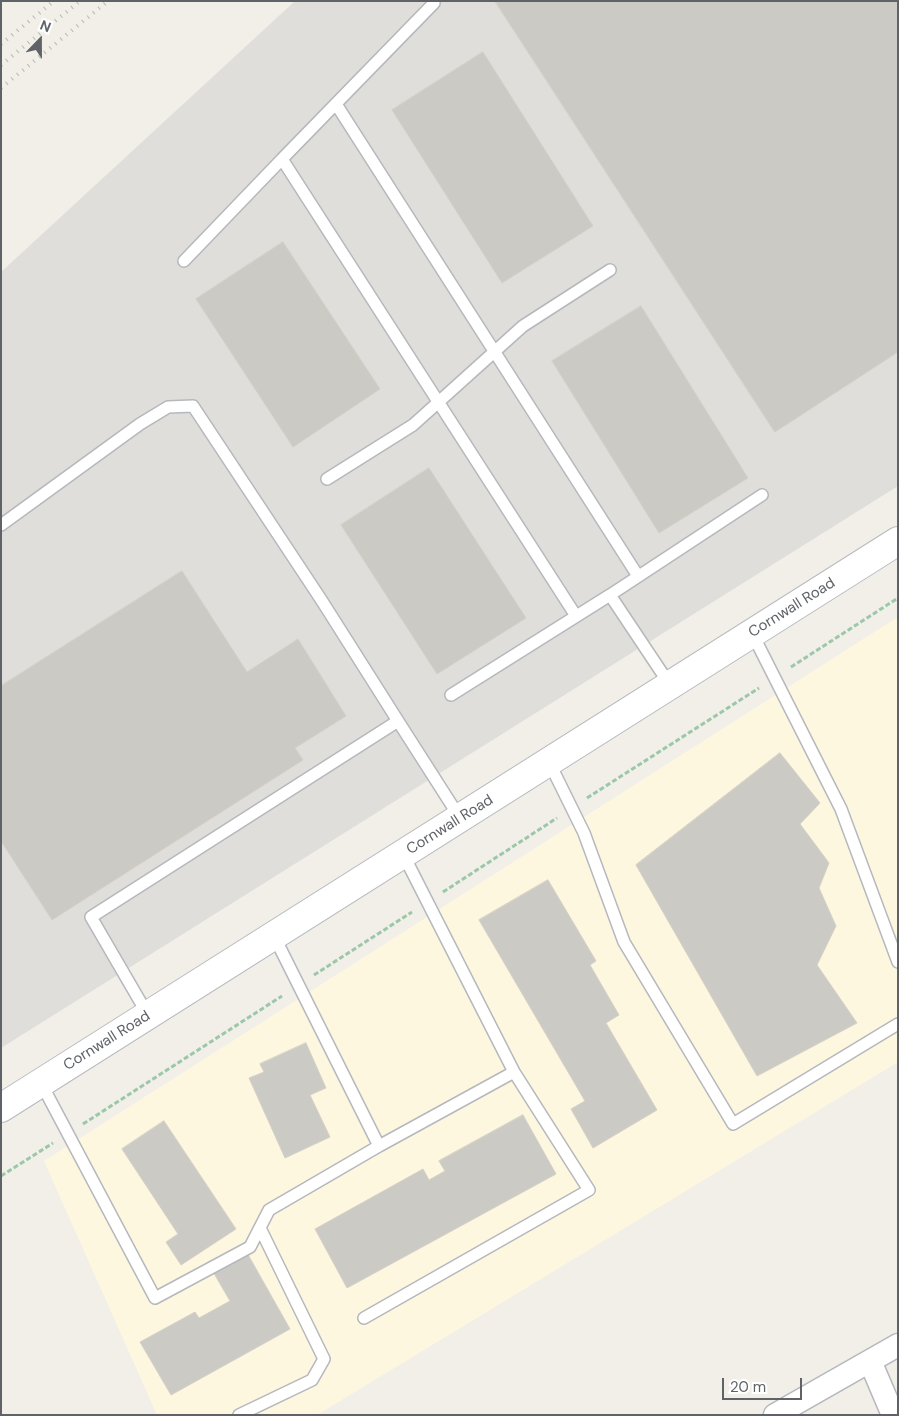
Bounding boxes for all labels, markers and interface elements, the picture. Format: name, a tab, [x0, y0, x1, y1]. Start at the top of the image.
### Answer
north arrow	[15, 15, 65, 65]
text: N	[38, 16, 54, 36]
street label: Cornwall Road	[745, 574, 839, 642]
street label: Cornwall Road	[403, 791, 497, 859]
street label: Cornwall Road	[60, 1007, 154, 1075]
scale bar	[724, 1368, 804, 1400]
text: 20 m	[730, 1377, 766, 1397]

